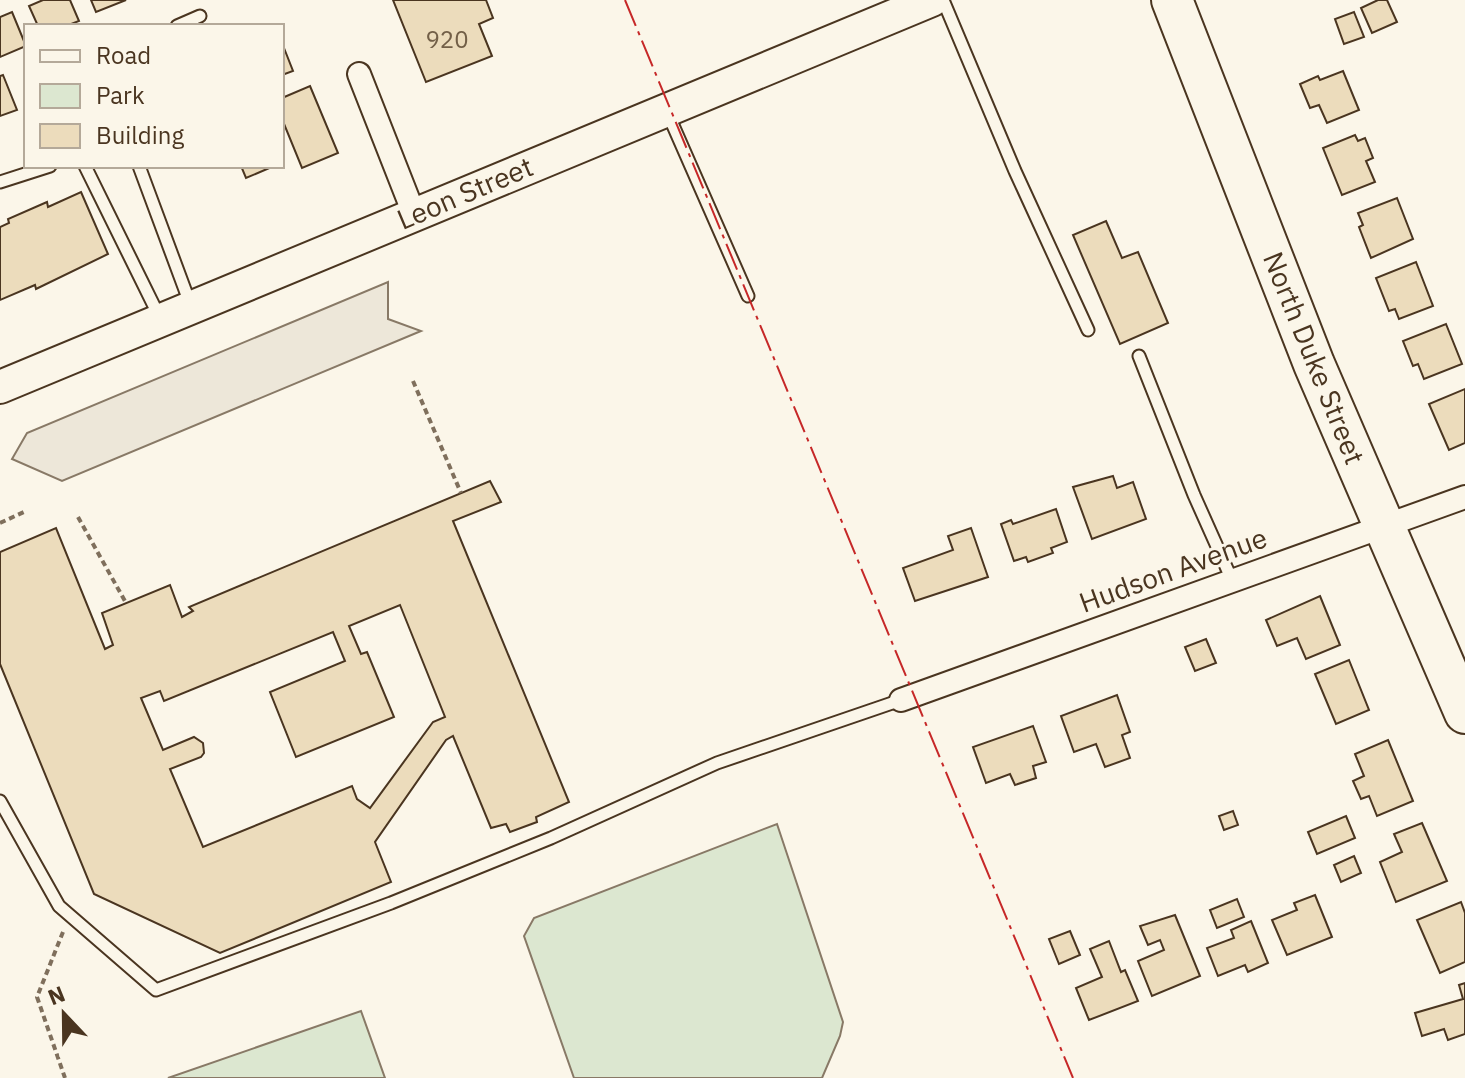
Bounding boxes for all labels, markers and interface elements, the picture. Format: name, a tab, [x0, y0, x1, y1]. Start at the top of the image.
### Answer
house number: 920	[425, 23, 469, 55]
legend	[24, 24, 284, 168]
text: Road	[96, 39, 151, 71]
text: Park	[96, 79, 145, 111]
text: Building	[96, 119, 184, 151]
street label: Leon Street	[391, 147, 538, 238]
street label: North Duke Street	[1255, 246, 1374, 470]
street label: Hudson Avenue	[1074, 518, 1272, 621]
north arrow	[24, 974, 104, 1054]
text: N	[44, 979, 69, 1011]

